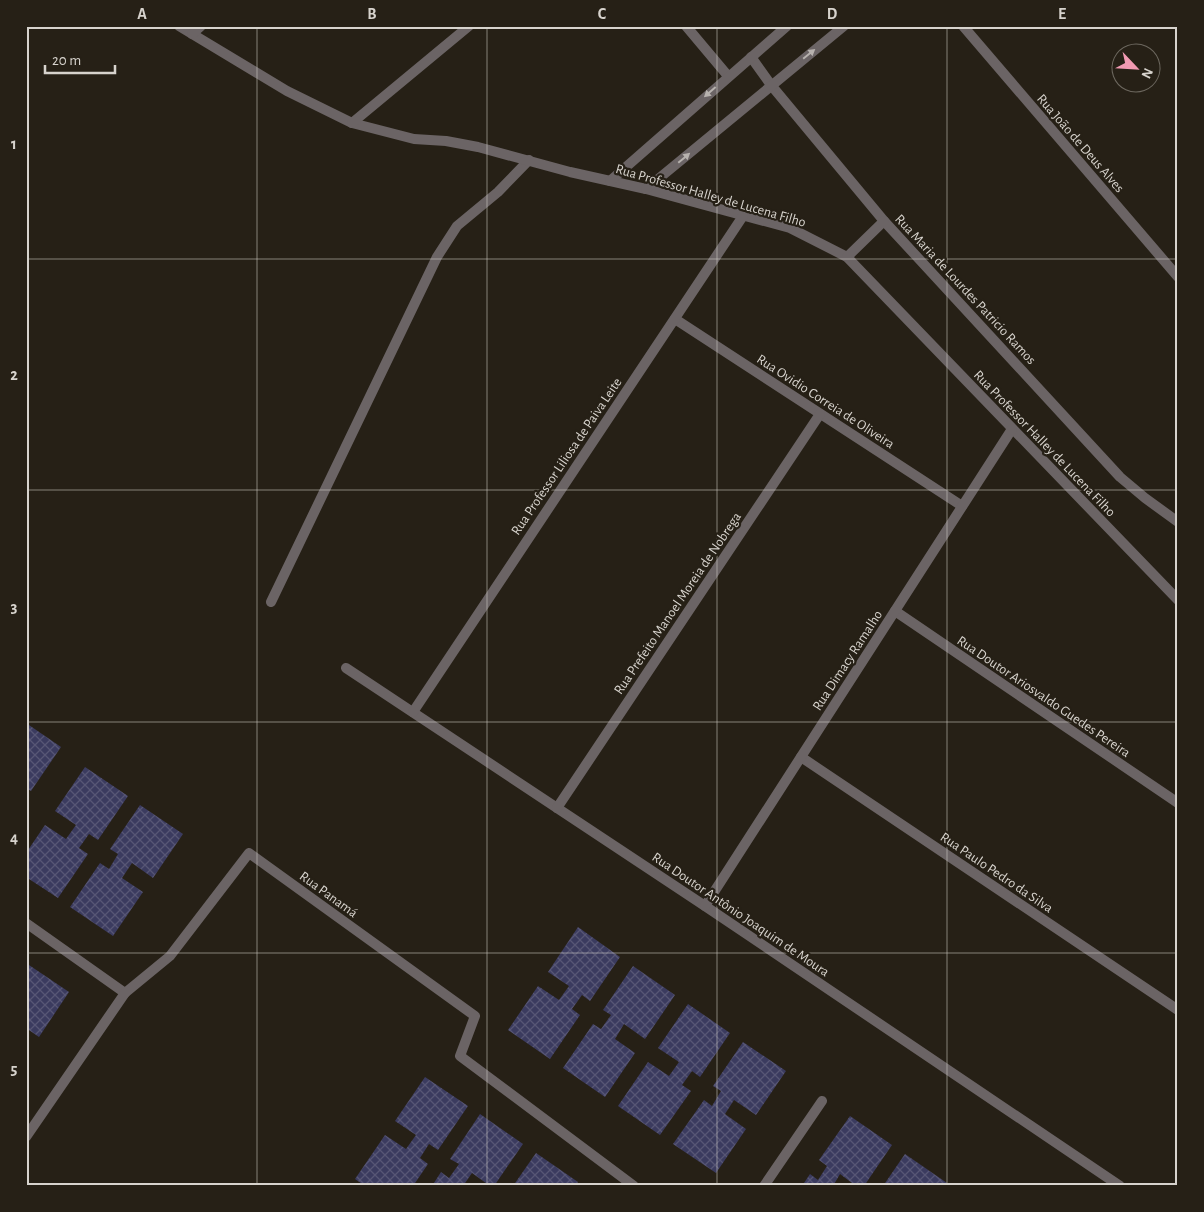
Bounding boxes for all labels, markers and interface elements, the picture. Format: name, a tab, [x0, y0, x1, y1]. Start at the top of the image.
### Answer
text: A	[137, 6, 147, 22]
text: B	[367, 6, 377, 22]
text: C	[598, 6, 607, 22]
text: D	[827, 6, 838, 22]
text: E	[1058, 6, 1066, 22]
scale bar	[45, 42, 115, 74]
north arrow	[1112, 42, 1162, 92]
one-way arrow	[802, 49, 815, 60]
text: 20 m	[52, 53, 81, 68]
text: N	[1138, 66, 1155, 80]
one-way arrow	[705, 86, 717, 98]
street label: Rua João de Deus Alves	[1034, 92, 1127, 195]
text: 1	[11, 136, 17, 152]
one-way arrow	[677, 152, 690, 163]
street label: Rua Professor Halley de Lucena Filho	[614, 162, 808, 230]
street label: Rua Maria de Lourdes Patricio Ramos	[892, 212, 1038, 367]
street label: Rua Ovidio Correia de Oliveira	[754, 352, 897, 452]
text: 2	[10, 367, 18, 383]
street label: Rua Professor Halley de Lucena Filho	[971, 368, 1118, 520]
street label: Rua Professor Liliosa de Paiva Leite	[509, 375, 625, 538]
street label: Rua Prefeito Manoel Moreia de Nobrega	[612, 510, 744, 697]
text: 3	[11, 599, 18, 615]
street label: Rua Dimacy Ramalho	[810, 608, 885, 713]
street label: Rua Doutor Ariosvaldo Guedes Pereira	[954, 634, 1133, 760]
text: 4	[10, 830, 18, 846]
street label: Rua Paulo Pedro da Silva	[938, 830, 1056, 916]
street label: Rua Doutor Antônio Joaquim de Moura	[649, 850, 832, 980]
street label: Rua Panamá	[297, 869, 360, 921]
text: 5	[11, 1061, 18, 1077]

